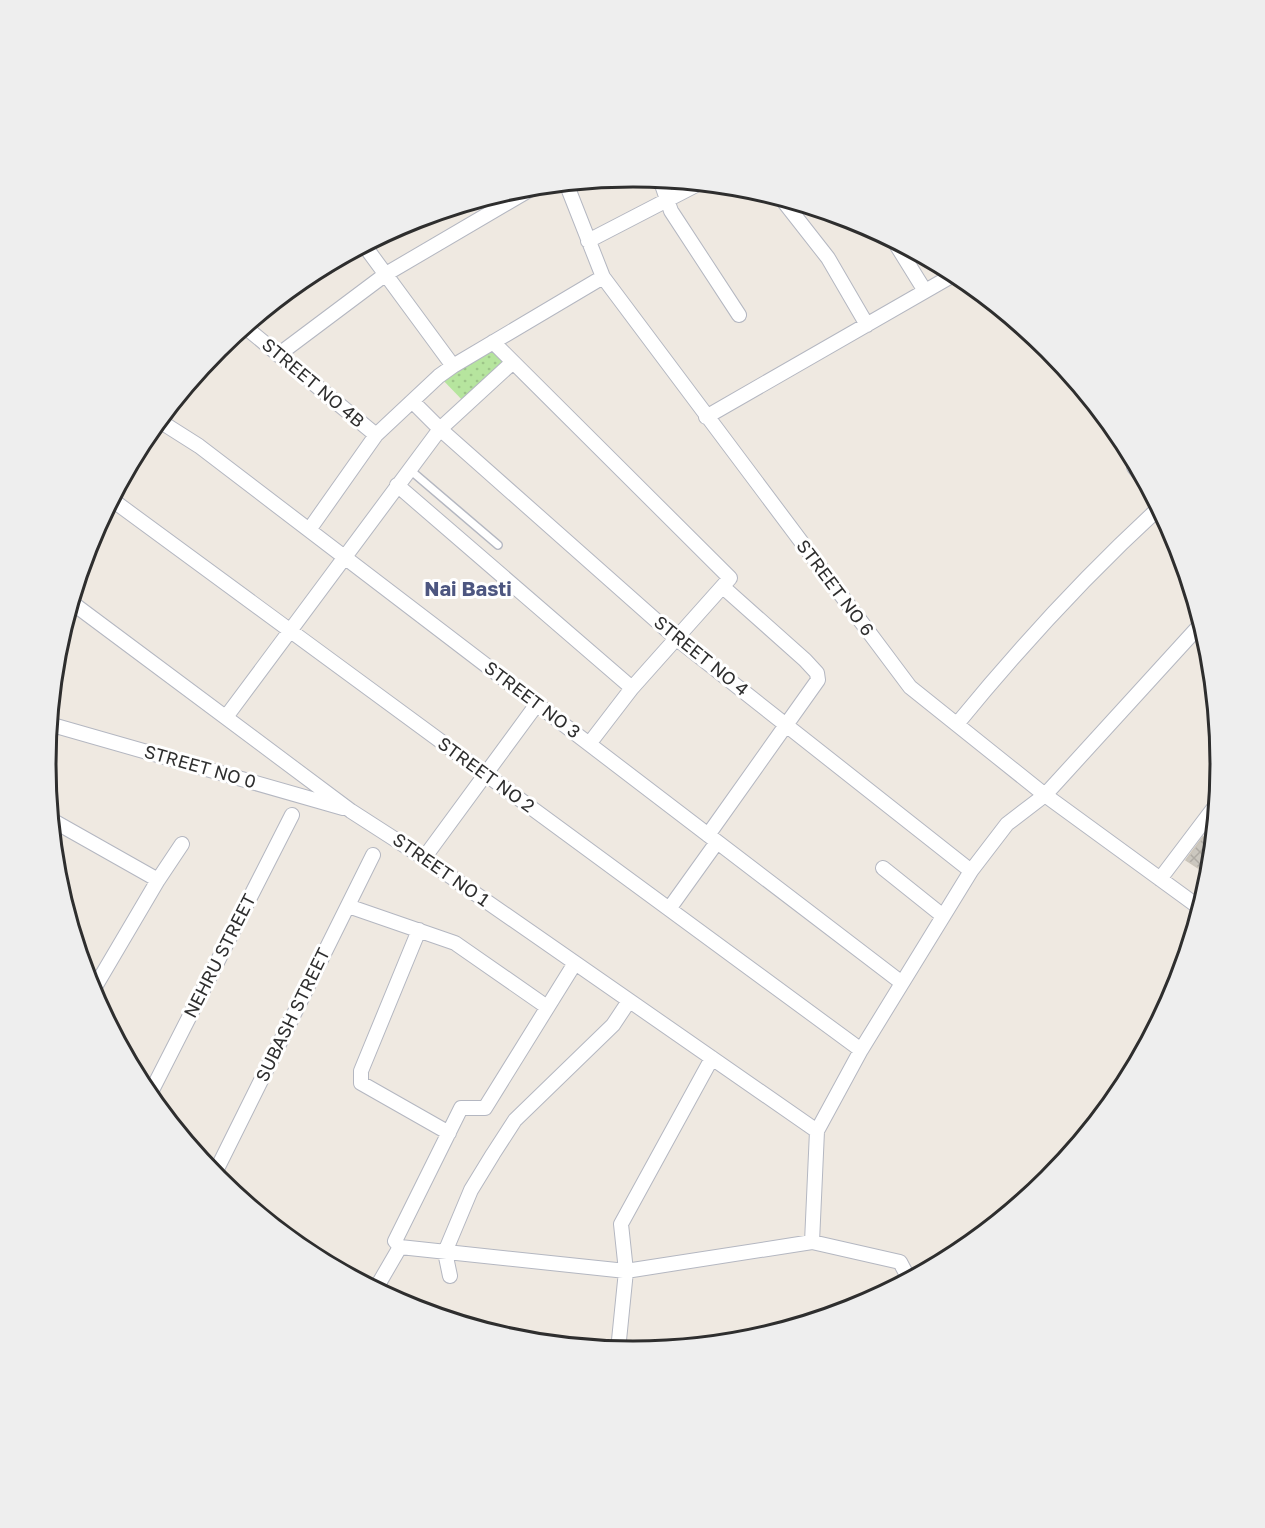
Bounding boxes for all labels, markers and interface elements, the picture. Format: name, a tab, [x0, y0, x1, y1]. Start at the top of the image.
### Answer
street label: STREET NO 4B	[258, 333, 369, 432]
street label: STREET NO 6	[792, 535, 879, 640]
district label: Nai Basti	[424, 576, 512, 600]
street label: STREET NO 4	[650, 610, 753, 700]
street label: STREET NO 3	[480, 656, 585, 742]
street label: STREET NO 2	[434, 732, 539, 817]
street label: STREET NO 0	[142, 740, 259, 792]
street label: STREET NO 1	[389, 828, 494, 911]
street label: NEHRU STREET	[178, 890, 260, 1021]
street label: SUBASH STREET	[250, 944, 334, 1085]

